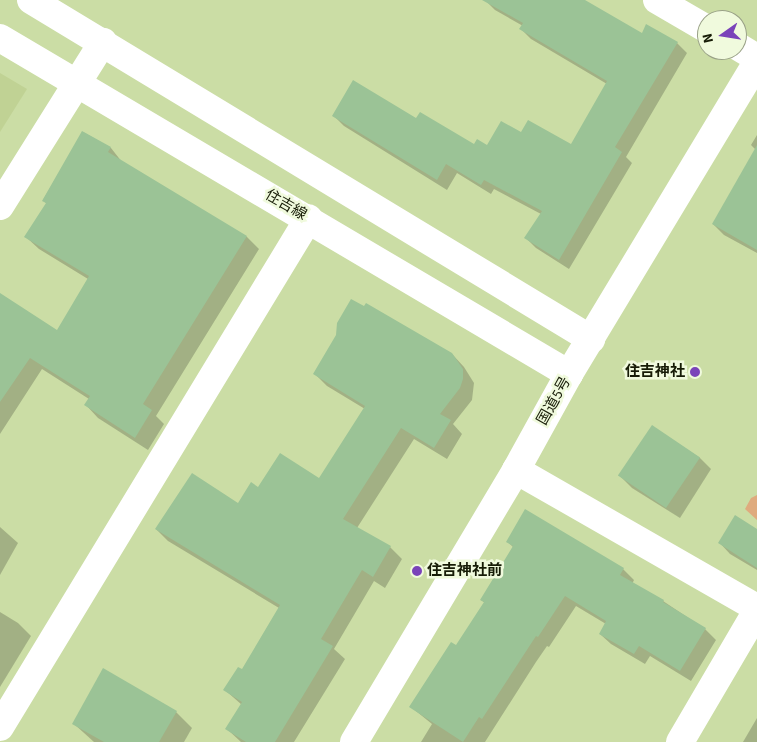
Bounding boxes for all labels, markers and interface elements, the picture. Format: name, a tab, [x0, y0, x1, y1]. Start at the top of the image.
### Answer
north arrow	[697, 10, 747, 60]
text: N	[698, 31, 719, 45]
street label: 住吉線	[262, 186, 310, 224]
place label: 住吉神社	[625, 363, 685, 381]
marker: 住吉神社	[689, 366, 701, 378]
street label: 国道5号	[533, 374, 575, 428]
place label: 住吉神社前	[427, 562, 502, 580]
marker: 住吉神社前	[411, 565, 423, 577]

